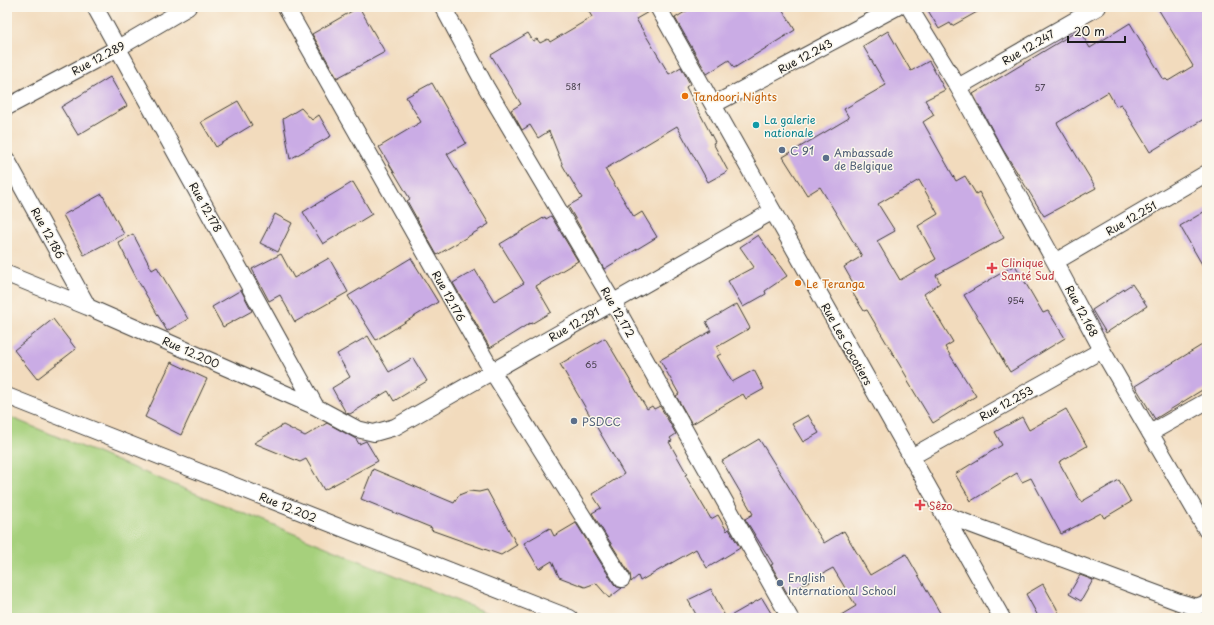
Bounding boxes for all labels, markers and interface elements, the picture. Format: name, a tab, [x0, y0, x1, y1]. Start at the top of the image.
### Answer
scale bar	[1068, 18, 1125, 44]
text: 20 m	[1074, 22, 1105, 40]
street label: Rue 12.247	[998, 25, 1058, 69]
street label: Rue 12.243	[775, 34, 835, 78]
street label: Rue 12.289	[68, 37, 128, 79]
house number: 581	[565, 79, 581, 93]
house number: 57	[1035, 80, 1045, 94]
place label: Tandoori Nights	[693, 88, 777, 105]
marker: Tandoori Nights	[680, 91, 690, 101]
place label: La galerie nationale	[764, 111, 816, 141]
marker: La galerie nationale	[751, 120, 761, 130]
place label: C 91	[790, 142, 814, 159]
place label: Ambassade de Belgique	[834, 144, 894, 174]
marker: C 91	[777, 145, 787, 155]
marker: Ambassade de Belgique	[821, 153, 831, 163]
street label: Rue 12.178	[185, 179, 227, 235]
street label: Rue 12.251	[1102, 196, 1160, 240]
street label: Rue 12.186	[27, 204, 69, 262]
place label: Clinique Santé Sud	[1001, 254, 1055, 284]
marker: Clinique Santé Sud	[986, 262, 998, 274]
street label: Rue 12.176	[428, 268, 470, 325]
place label: Le Teranga	[806, 275, 865, 292]
marker: Le Teranga	[793, 278, 803, 288]
street label: Rue 12.168	[1061, 282, 1103, 340]
street label: Rue 12.172	[597, 284, 639, 341]
house number: 954	[1007, 293, 1025, 307]
street label: Rue Les Cocotiers	[817, 300, 877, 388]
street label: Rue 12.291	[545, 303, 603, 345]
street label: Rue 12.200	[160, 332, 222, 372]
house number: 65	[585, 357, 597, 371]
street label: Rue 12.253	[976, 381, 1036, 425]
place label: PSDCC	[582, 413, 621, 430]
marker: PSDCC	[569, 416, 579, 426]
street label: Rue 12.202	[257, 488, 319, 526]
place label: Sêzo	[929, 497, 953, 514]
marker: Sêzo	[914, 499, 926, 511]
place label: English International School	[788, 569, 896, 599]
marker: English International School	[775, 578, 785, 588]

